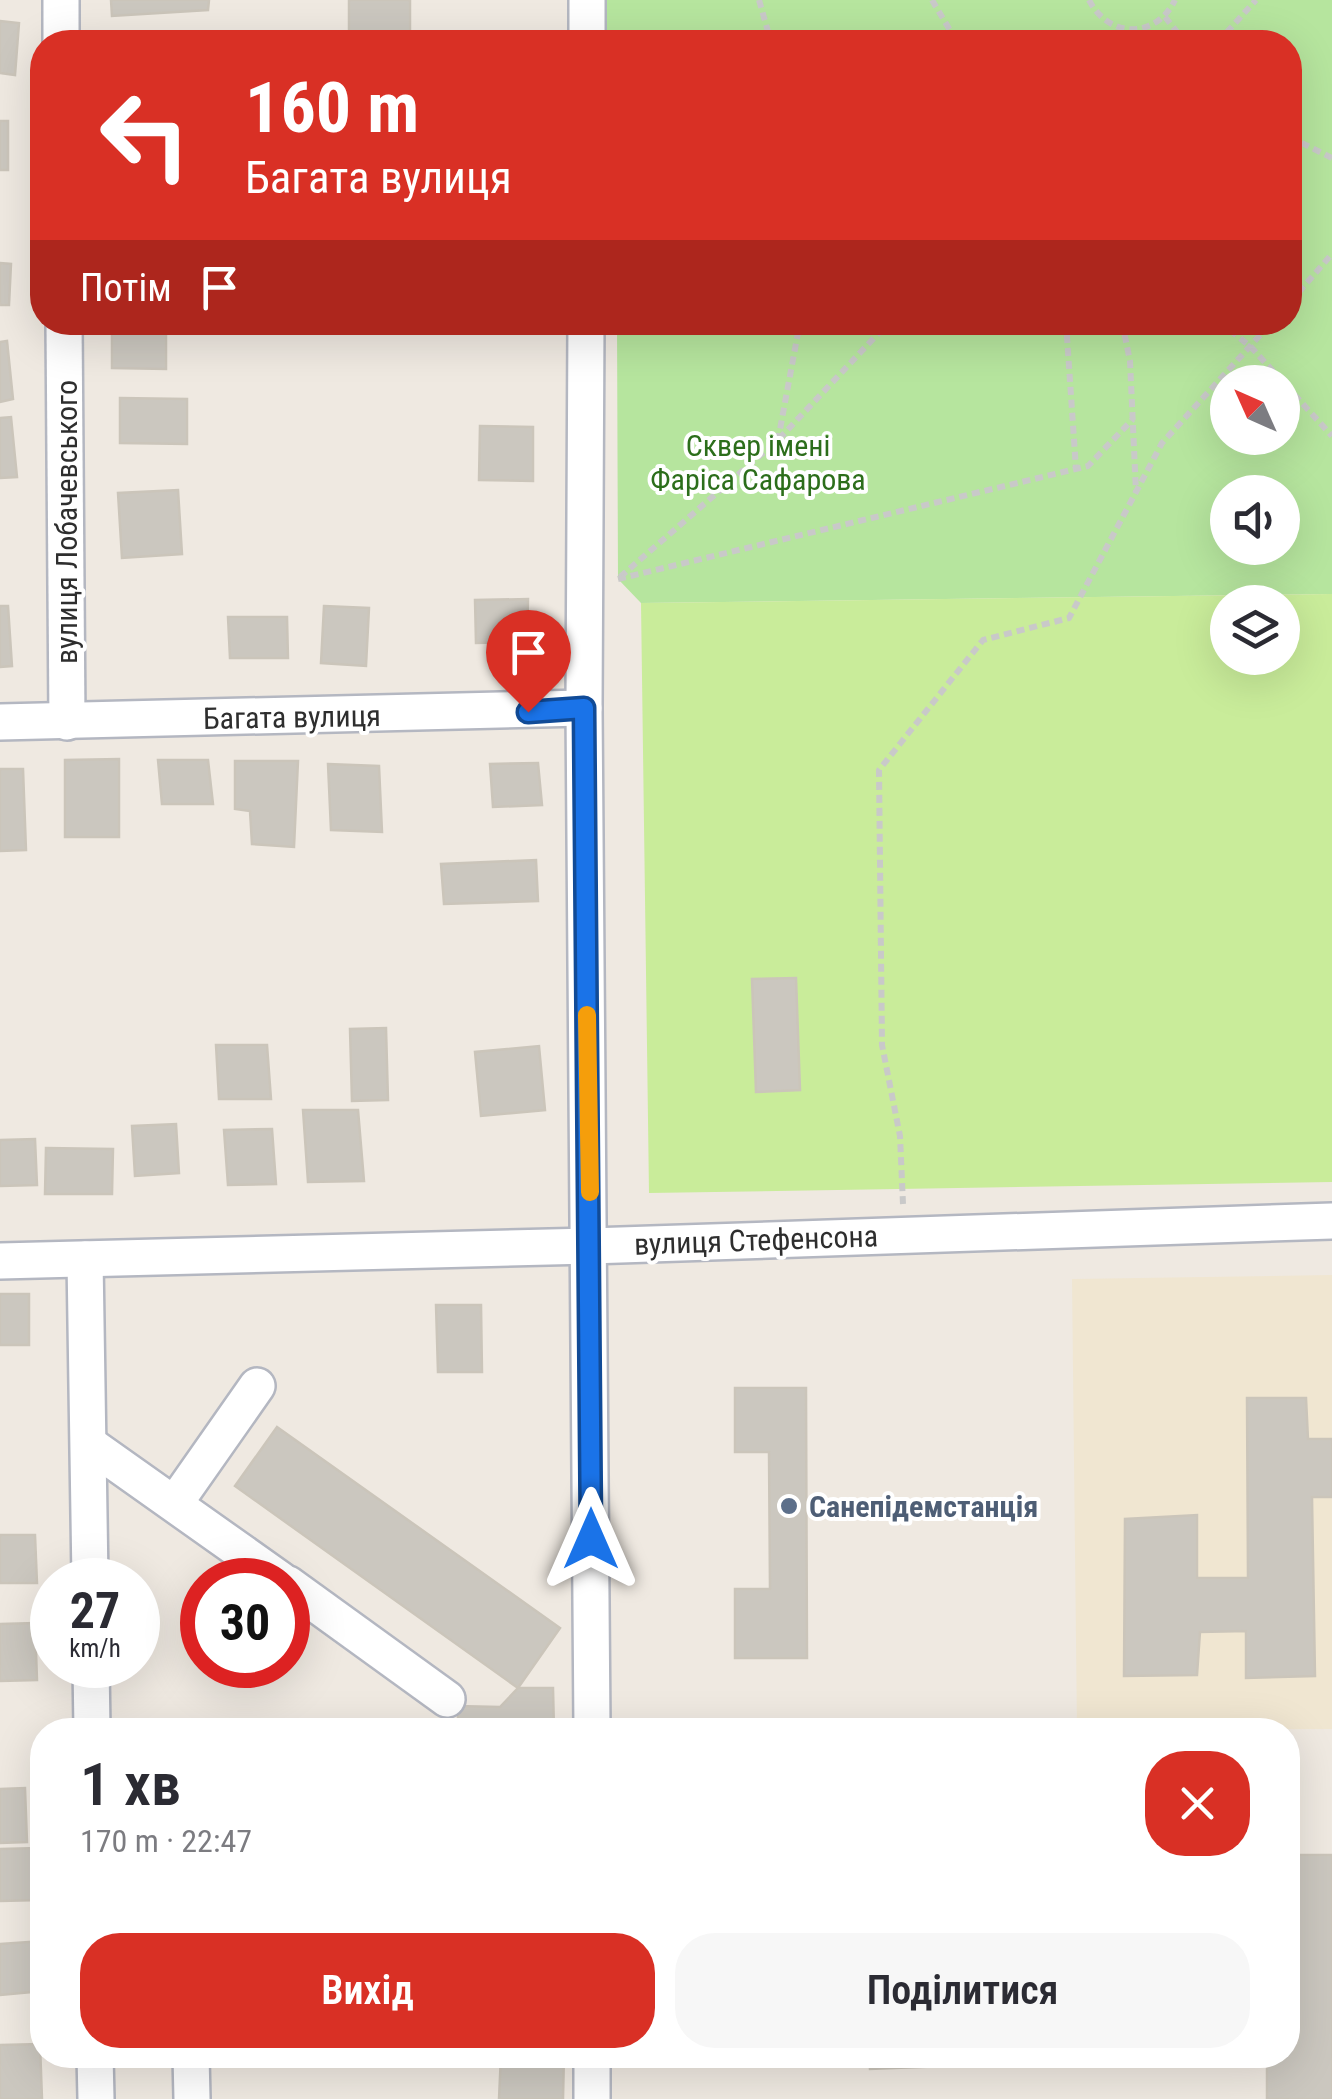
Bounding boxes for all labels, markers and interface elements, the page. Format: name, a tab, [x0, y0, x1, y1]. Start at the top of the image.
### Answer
text: 160 m	[245, 67, 419, 149]
icon: left	[80, 70, 210, 200]
text: Багата вулиця	[245, 151, 512, 204]
icon: arrive	[192, 260, 247, 315]
text: Потім	[80, 266, 172, 310]
north arrow	[1210, 365, 1300, 455]
map controls	[1210, 365, 1300, 675]
street label: вулиця Лобачевського	[49, 380, 84, 664]
park label: Сквер імені Фаріса Сафарова	[650, 428, 866, 497]
button: sound	[1210, 475, 1300, 565]
button: layers	[1210, 585, 1300, 675]
pin	[486, 610, 571, 713]
icon: arrive	[501, 625, 556, 680]
street label: Багата вулиця	[203, 698, 381, 736]
street label: вулиця Стефенсона	[633, 1218, 879, 1262]
position arrow	[539, 1487, 643, 1591]
place label: Санепідемстанція	[809, 1489, 1038, 1524]
marker: Санепідемстанція	[778, 1495, 800, 1517]
speed limit sign: 30	[180, 1558, 310, 1688]
text: 27	[70, 1582, 120, 1640]
text: km/h	[69, 1634, 121, 1663]
text: 1 хв	[80, 1749, 181, 1820]
button: close	[1145, 1751, 1250, 1856]
text: 170 m · 22:47	[80, 1822, 252, 1860]
button: Вихід	[80, 1933, 655, 2048]
button: Поділитися	[675, 1933, 1250, 2048]

